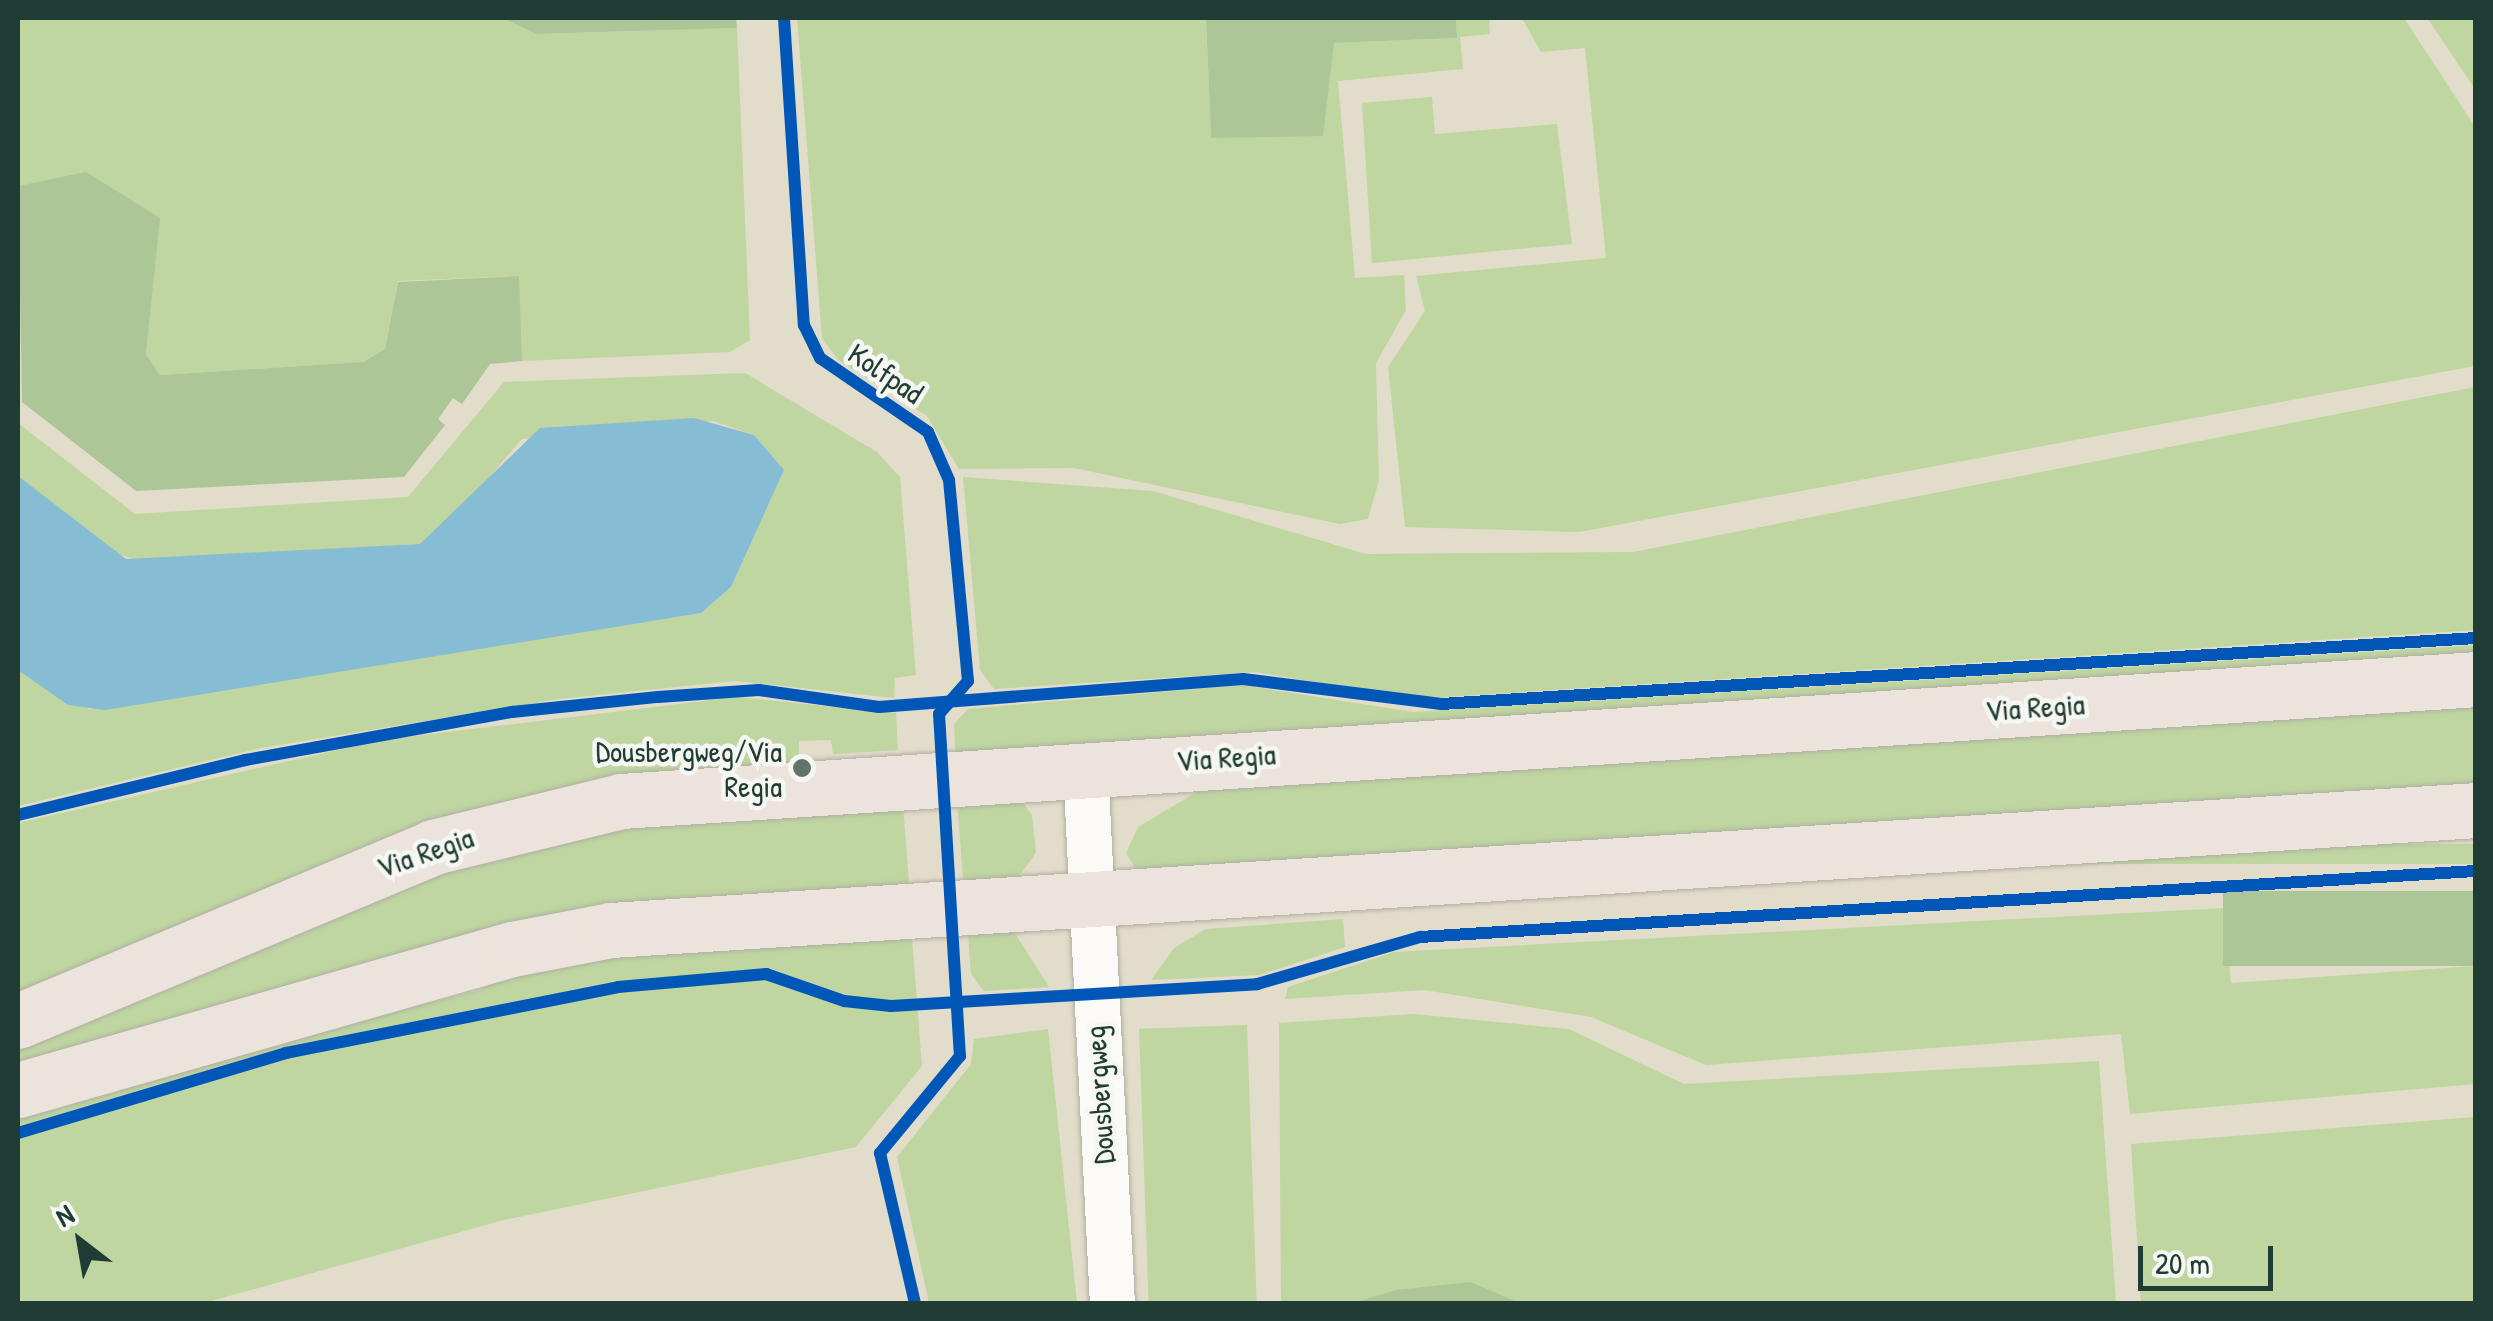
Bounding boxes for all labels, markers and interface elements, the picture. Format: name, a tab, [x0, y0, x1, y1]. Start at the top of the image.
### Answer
street label: Kolfpad	[842, 335, 930, 411]
street label: Via Regia	[1984, 686, 2086, 728]
place label: Dousbergweg/Via Regia	[596, 733, 782, 804]
street label: Via Regia	[1175, 736, 1277, 778]
marker: Dousbergweg/Via Regia	[791, 757, 813, 779]
street label: Via Regia	[372, 819, 478, 885]
street label: Dousbergweg	[1076, 1025, 1122, 1165]
north arrow	[30, 1191, 130, 1291]
text: N	[48, 1195, 81, 1235]
scale bar	[2143, 1226, 2278, 1288]
text: 20 m	[2155, 1243, 2210, 1283]

